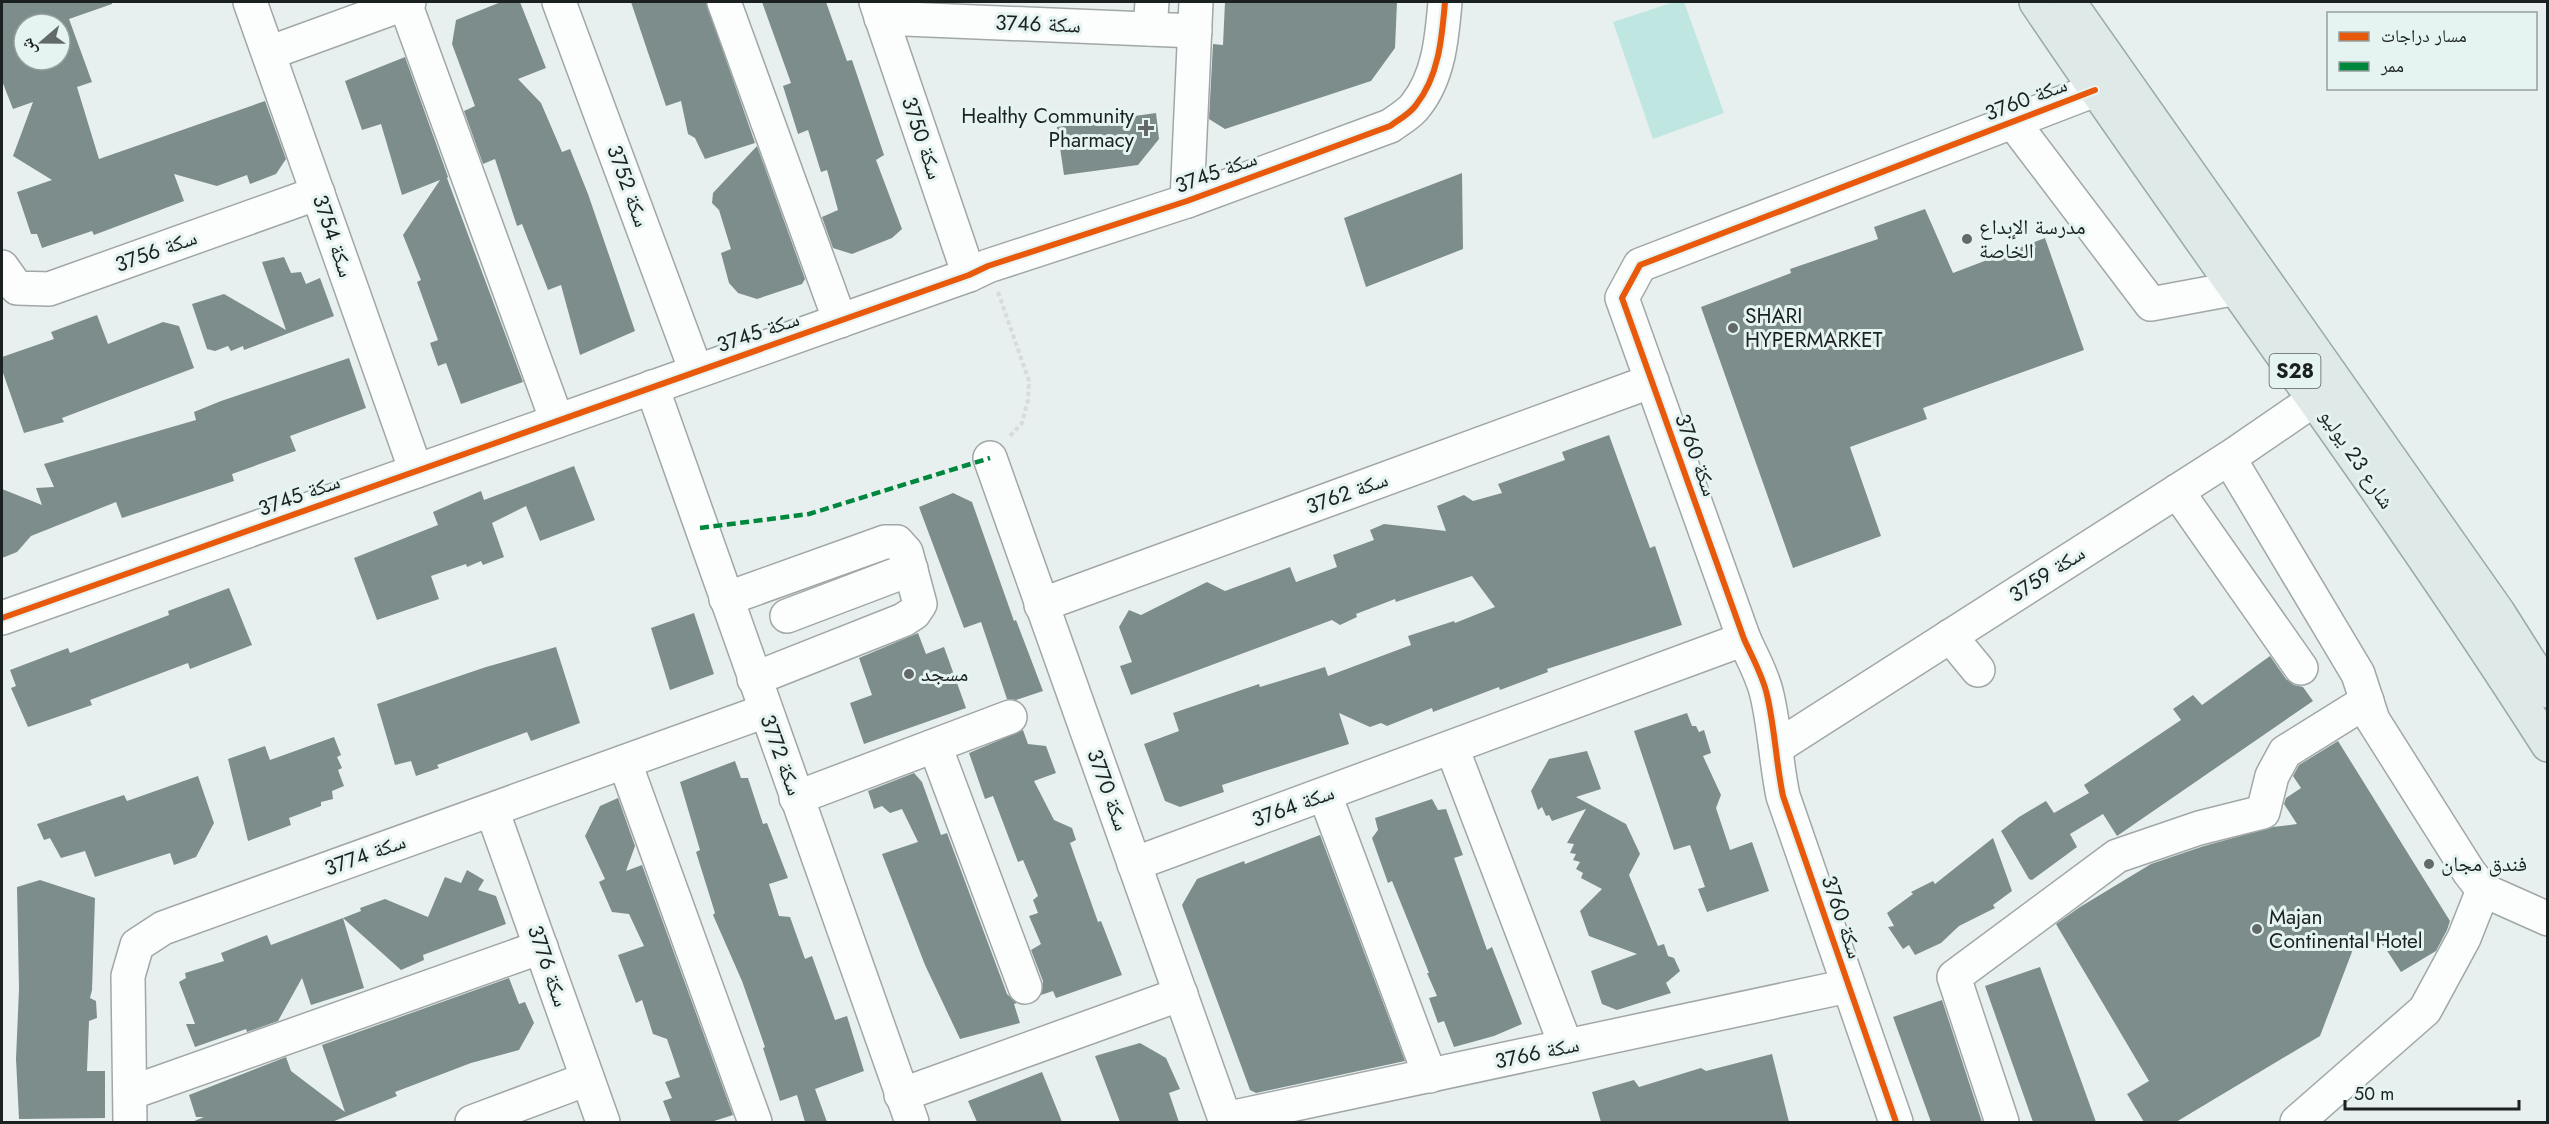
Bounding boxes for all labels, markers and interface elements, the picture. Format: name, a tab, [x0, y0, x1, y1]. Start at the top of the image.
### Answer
street label: سكة 3746	[995, 8, 1081, 40]
north arrow	[12, 12, 72, 72]
legend	[2327, 12, 2537, 90]
text: مسار دراجات	[2381, 23, 2467, 49]
text: ش	[15, 35, 42, 59]
text: ممر	[2380, 53, 2404, 79]
street label: سكة 3760	[1980, 70, 2072, 128]
street label: سكة 3750	[894, 93, 950, 183]
place label: Healthy Community Pharmacy	[961, 101, 1135, 155]
marker: Healthy Community Pharmacy	[1139, 121, 1153, 135]
street label: سكة 3752	[599, 141, 657, 231]
street label: سكة 3745	[1171, 143, 1261, 201]
street label: سكة 3754	[305, 191, 361, 281]
place label: مدرسة الإبداع الخاصة	[1979, 212, 2086, 266]
street label: سكة 3756	[111, 222, 201, 280]
marker: مدرسة الإبداع الخاصة	[1960, 232, 1974, 246]
place label: SHARI HYPERMARKET	[1745, 301, 1883, 355]
street label: سكة 3745	[713, 304, 803, 360]
marker: SHARI HYPERMARKET	[1726, 321, 1740, 335]
road number: S28	[2270, 354, 2320, 388]
street label: شارع 23 يوليو	[2312, 403, 2402, 515]
street label: سكة 3760	[1667, 409, 1725, 501]
street label: سكة 3762	[1302, 464, 1392, 522]
street label: سكة 3745	[254, 466, 344, 524]
street label: سكة 3759	[2003, 538, 2091, 610]
place label: مسجد	[921, 659, 968, 689]
marker: مسجد	[902, 667, 916, 681]
street label: سكة 3772	[752, 710, 810, 800]
street label: سكة 3770	[1079, 745, 1137, 835]
street label: سكة 3764	[1248, 777, 1338, 835]
street label: سكة 3774	[320, 826, 410, 884]
place label: فندق مجان	[2441, 849, 2527, 879]
marker: فندق مجان	[2422, 857, 2436, 871]
street label: سكة 3760	[1814, 871, 1870, 963]
place label: Majan Continental Hotel	[2269, 902, 2423, 956]
street label: سكة 3776	[520, 921, 576, 1011]
marker: Majan Continental Hotel	[2250, 922, 2264, 936]
street label: سكة 3766	[1492, 1029, 1582, 1077]
scale bar	[2345, 1073, 2519, 1111]
text: 50 m	[2354, 1081, 2394, 1107]

